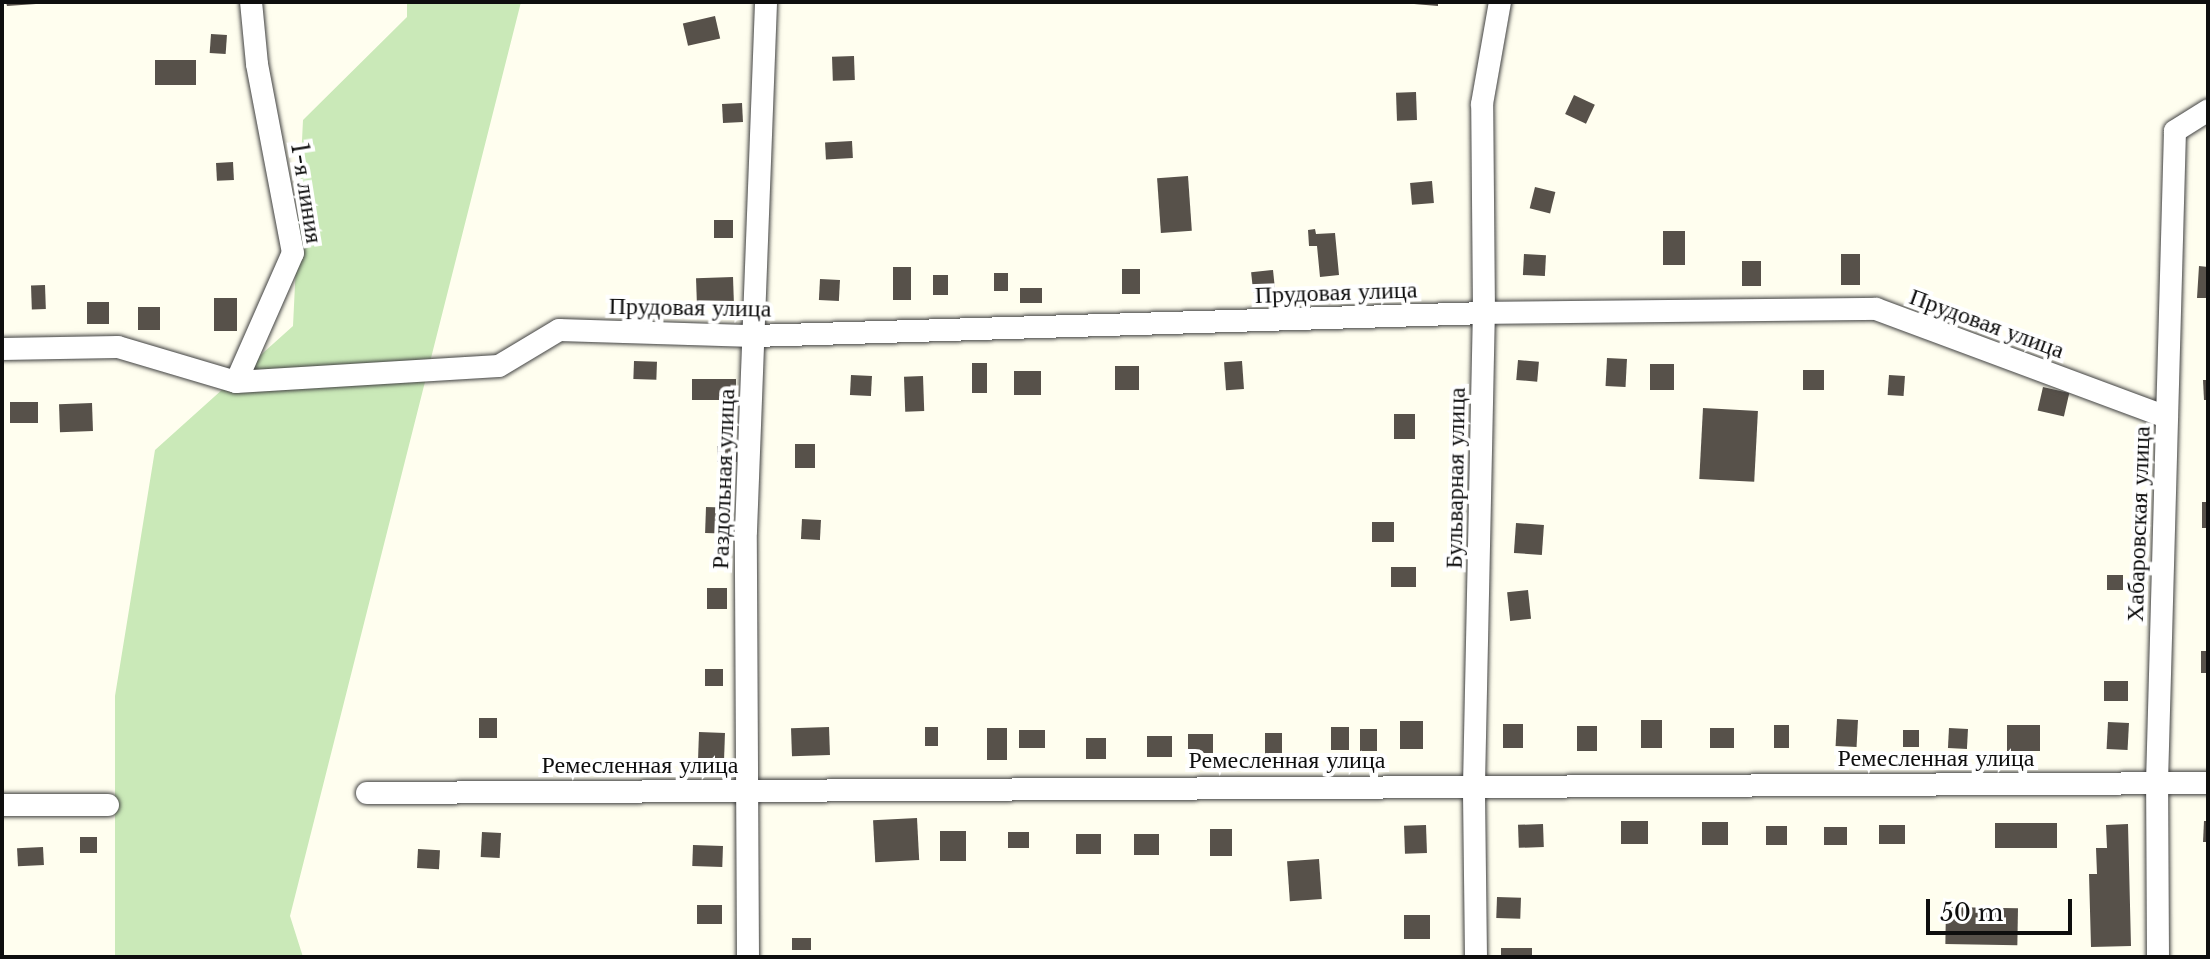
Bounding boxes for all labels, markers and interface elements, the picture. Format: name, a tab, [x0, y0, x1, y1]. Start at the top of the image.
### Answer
street label: 1-я линия	[285, 141, 329, 245]
street label: Прудовая улица	[1254, 275, 1418, 309]
street label: Прудовая улица	[1906, 282, 2068, 364]
street label: Прудовая улица	[608, 291, 772, 323]
street label: Бульварная улица	[1439, 387, 1471, 569]
street label: Раздольная улица	[705, 388, 741, 570]
street label: Хабаровская улица	[2120, 426, 2156, 622]
street label: Ремесленная улица	[1838, 744, 2034, 772]
street label: Ремесленная улица	[1189, 746, 1385, 774]
street label: Ремесленная улица	[542, 751, 738, 779]
scale bar	[1930, 883, 2076, 933]
text: 50 m	[1940, 898, 2003, 927]

